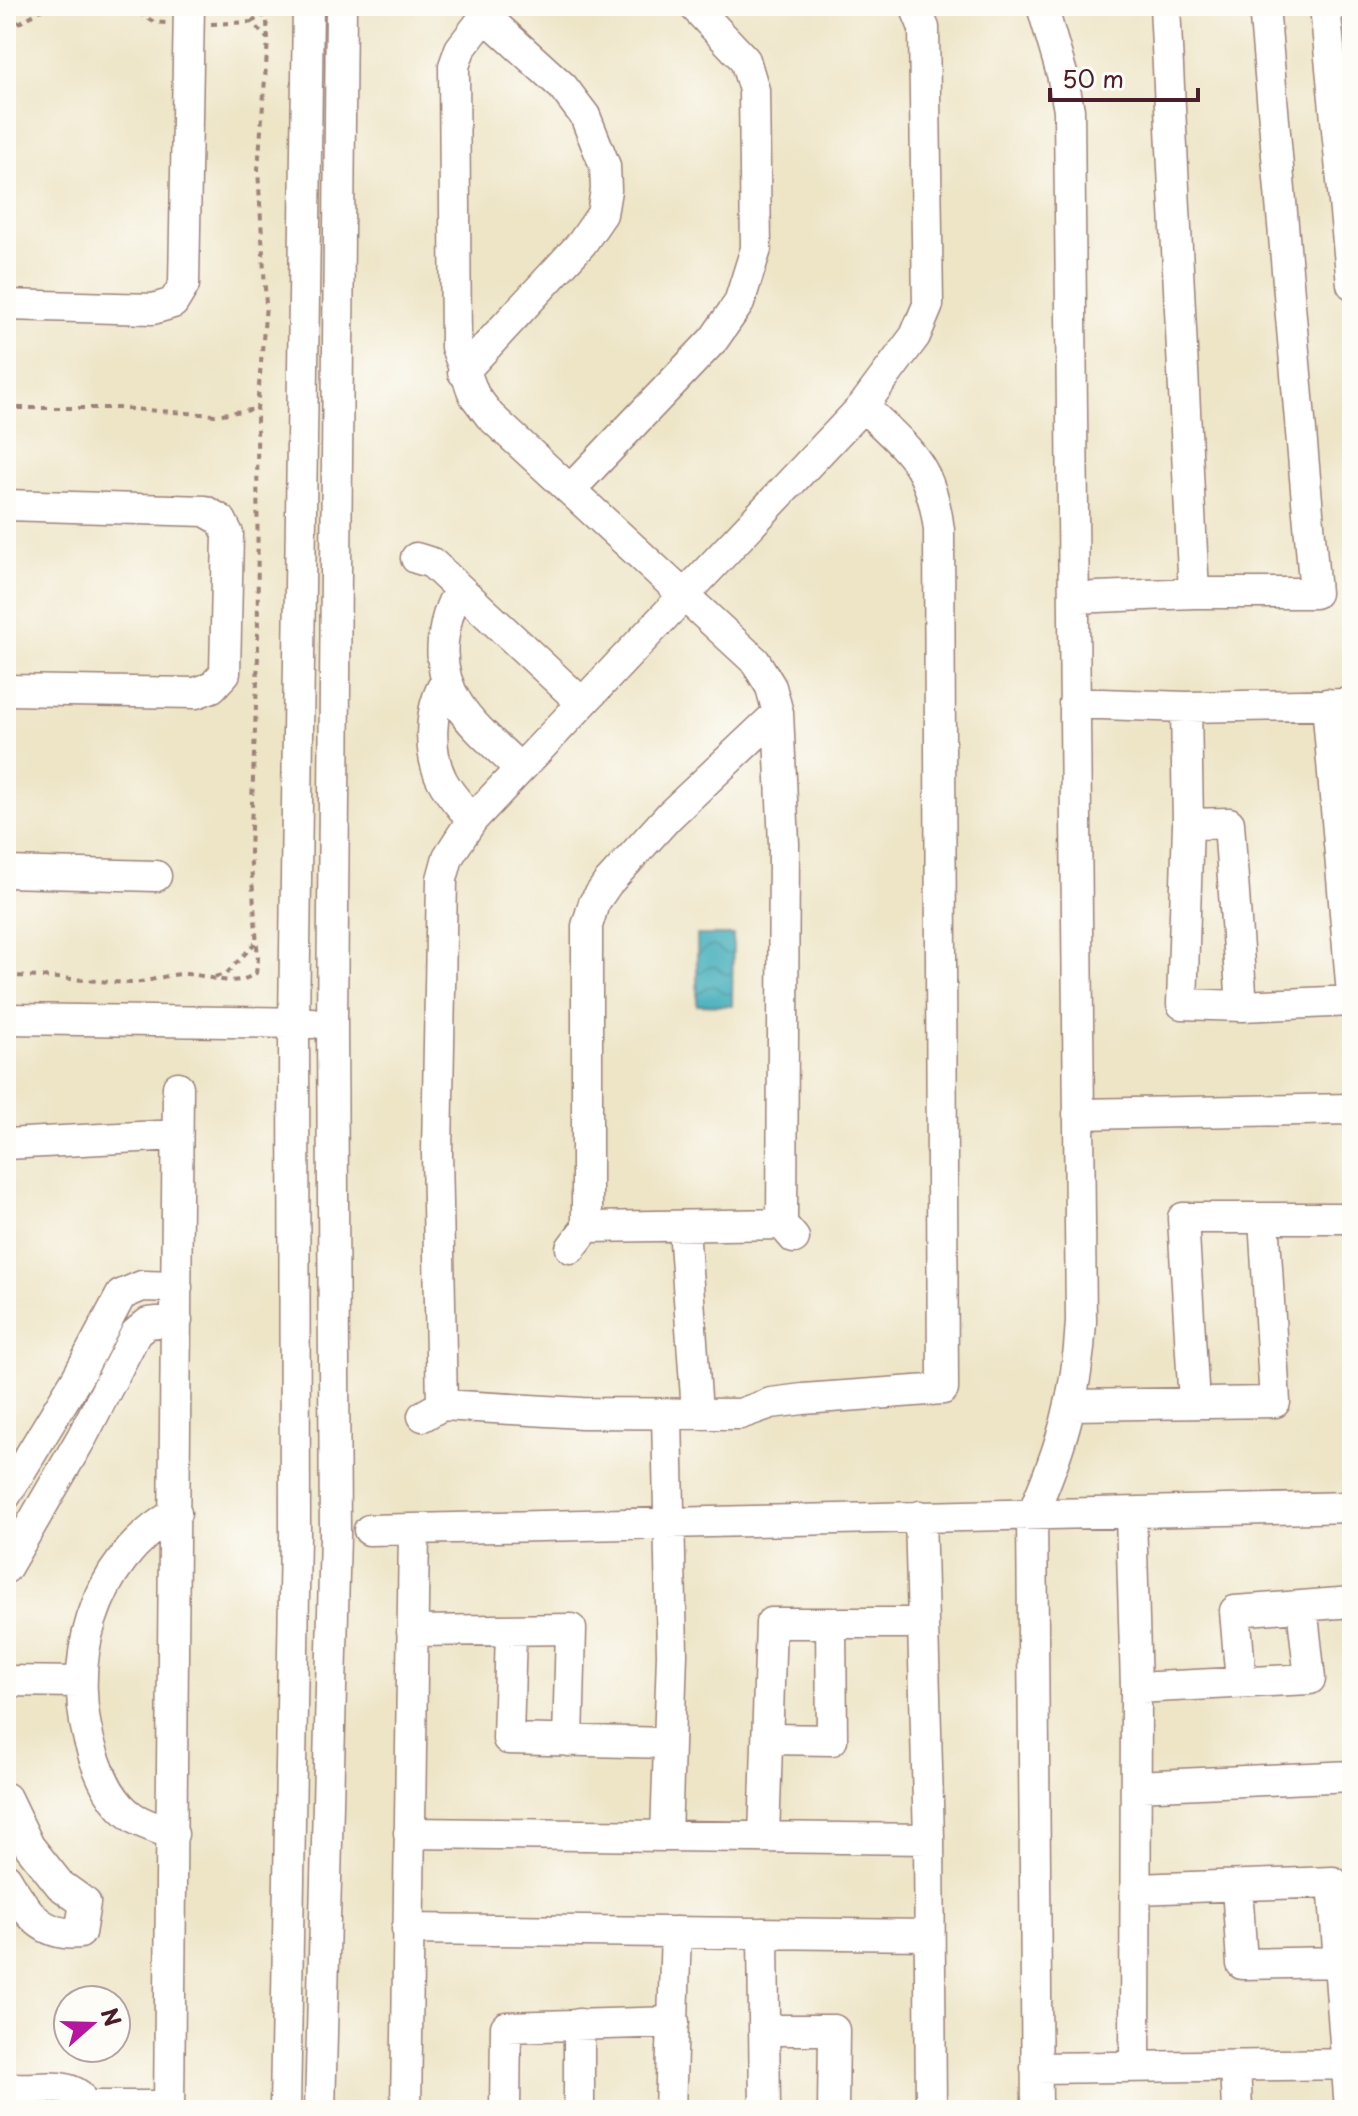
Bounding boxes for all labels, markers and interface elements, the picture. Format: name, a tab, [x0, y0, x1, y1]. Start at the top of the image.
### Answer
scale bar	[1050, 52, 1198, 102]
text: 50 m	[1062, 60, 1124, 96]
north arrow	[52, 1984, 132, 2064]
text: N	[94, 2003, 131, 2030]

